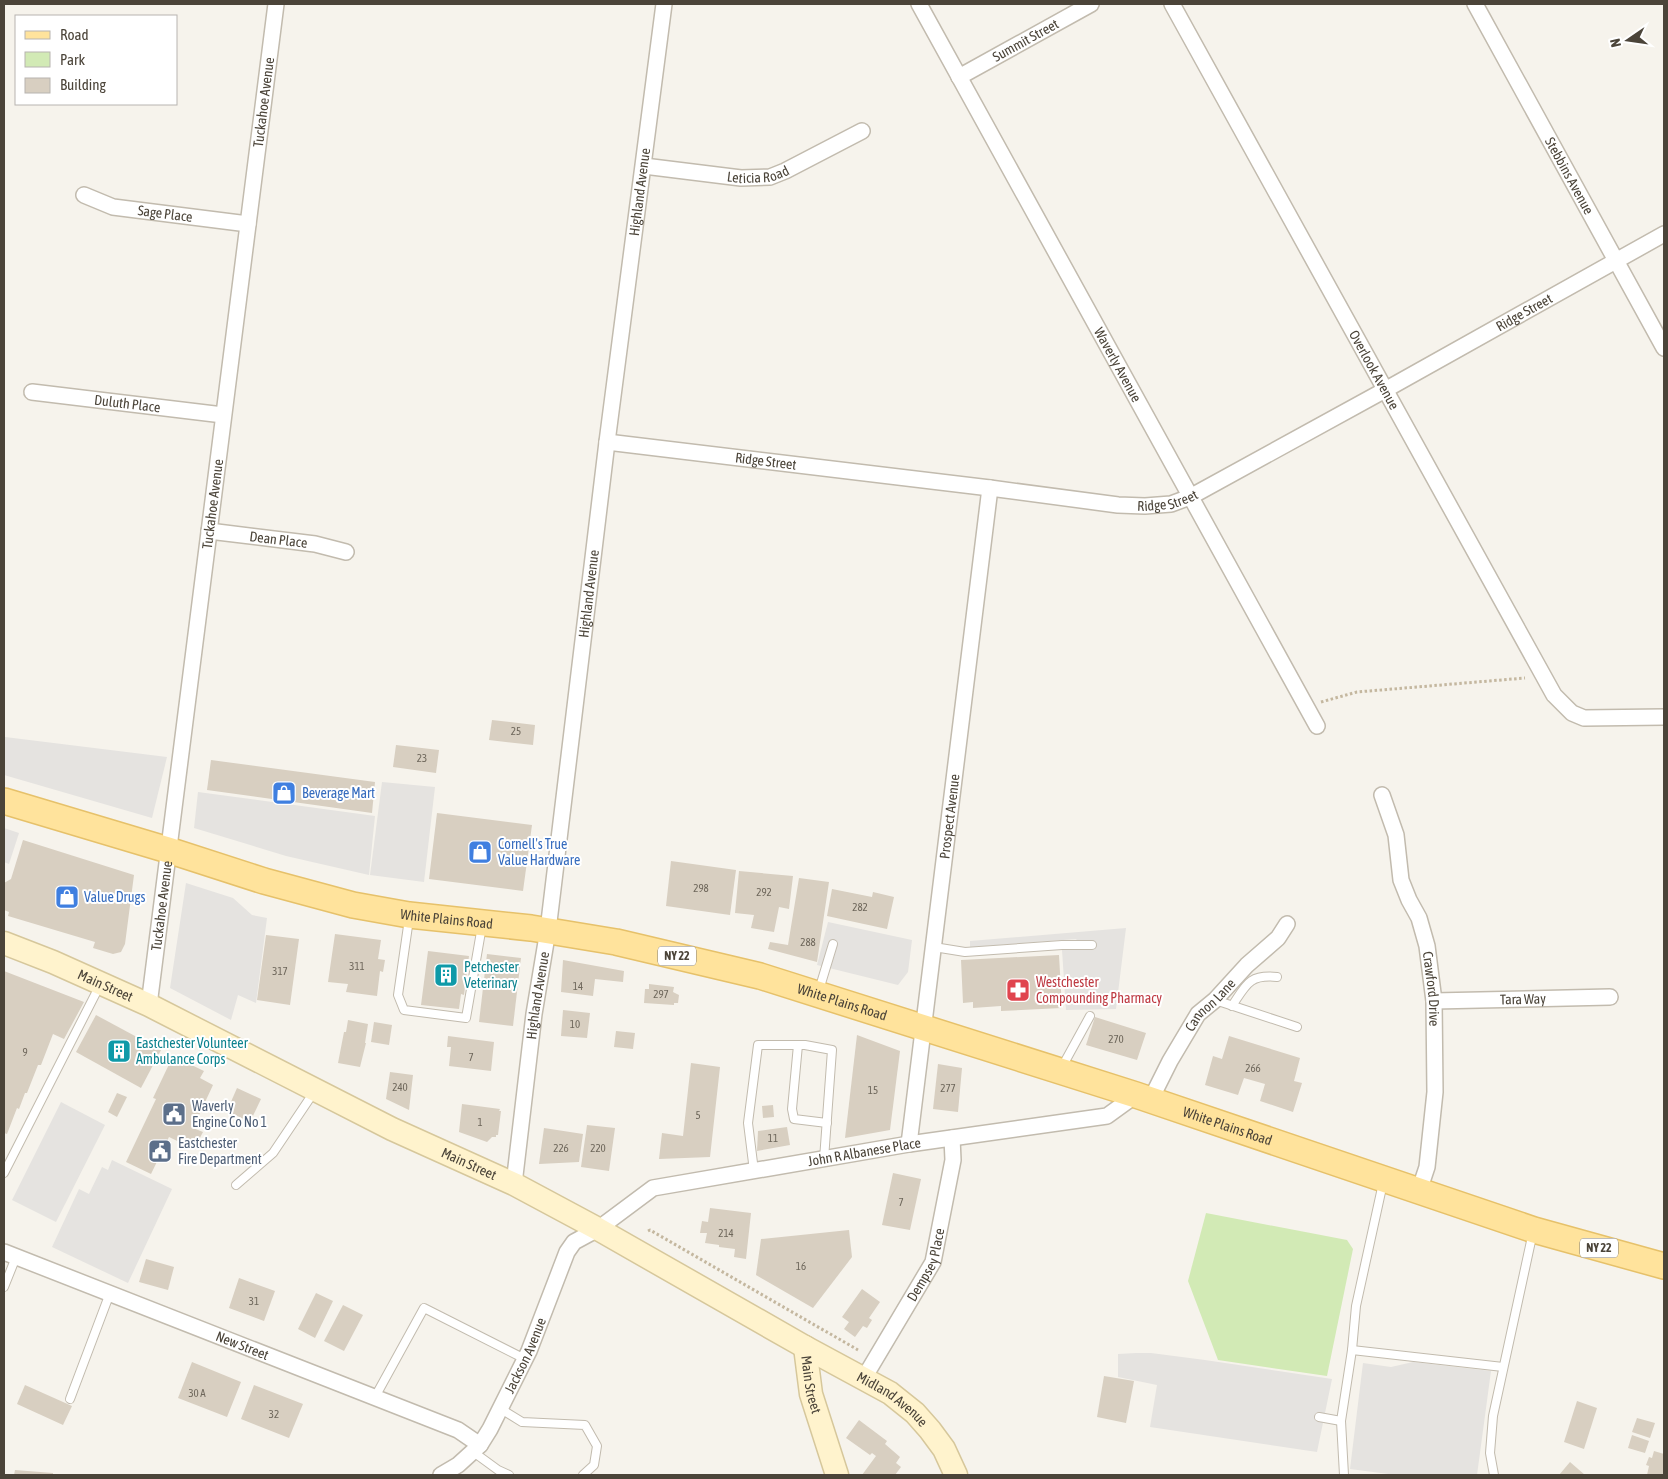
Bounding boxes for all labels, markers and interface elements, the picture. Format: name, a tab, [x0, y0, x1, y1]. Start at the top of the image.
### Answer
legend	[15, 15, 178, 105]
north arrow	[1603, 15, 1653, 65]
street label: Summit Street	[990, 16, 1061, 65]
text: Road	[60, 26, 89, 43]
text: N	[1607, 37, 1624, 49]
text: Park	[60, 51, 85, 68]
street label: Tuckahoe Avenue	[250, 56, 277, 148]
text: Building	[60, 76, 106, 93]
street label: Stebbins Avenue	[1542, 135, 1597, 217]
street label: Highland Avenue	[626, 147, 653, 237]
street label: Leticia Road	[726, 162, 792, 186]
street label: Sage Place	[137, 202, 194, 225]
street label: Ridge Street	[1493, 290, 1555, 334]
street label: Waverly Avenue	[1091, 325, 1145, 405]
street label: Overlook Avenue	[1346, 327, 1403, 412]
street label: Duluth Place	[93, 392, 161, 415]
street label: Ridge Street	[734, 449, 797, 473]
street label: Tuckahoe Avenue	[199, 458, 226, 550]
street label: Ridge Street	[1137, 486, 1201, 514]
street label: Dean Place	[249, 528, 308, 551]
street label: Highland Avenue	[575, 549, 602, 639]
house number: 25	[511, 725, 521, 737]
house number: 23	[417, 752, 427, 764]
street label: Prospect Avenue	[936, 773, 963, 860]
shop icon: Beverage Mart	[271, 780, 297, 806]
place label: Beverage Mart	[302, 785, 375, 801]
place label: Cornell's True Value Hardware	[498, 836, 580, 868]
shop icon: Cornell's True Value Hardware	[467, 839, 493, 865]
street label: Tuckahoe Avenue	[148, 860, 175, 952]
house number: 298	[693, 882, 709, 894]
shop icon: Value Drugs	[54, 884, 80, 910]
house number: 292	[756, 886, 772, 898]
place label: Value Drugs	[84, 889, 145, 905]
house number: 282	[852, 901, 868, 913]
street label: White Plains Road	[399, 906, 494, 932]
house number: 288	[800, 936, 816, 948]
road number: NY 22	[658, 946, 696, 966]
street label: Highland Avenue	[523, 950, 552, 1040]
street label: Crawford Drive	[1420, 950, 1442, 1026]
place label: Petchester Veterinary	[464, 959, 519, 991]
house number: 311	[349, 960, 365, 972]
building icon: Petchester Veterinary	[433, 962, 459, 988]
house number: 317	[272, 965, 288, 977]
street label: Main Street	[75, 966, 135, 1005]
place label: Westchester Compounding Pharmacy	[1036, 974, 1162, 1006]
street label: Cannon Lane	[1182, 975, 1239, 1034]
pharmacy icon: Westchester Compounding Pharmacy	[1005, 977, 1031, 1003]
house number: 14	[573, 980, 583, 992]
street label: White Plains Road	[795, 980, 889, 1024]
house number: 297	[653, 988, 669, 1000]
street label: Tara Way	[1500, 990, 1546, 1007]
house number: 10	[570, 1018, 580, 1030]
house number: 270	[1108, 1033, 1124, 1045]
place label: Eastchester Volunteer Ambulance Corps	[136, 1035, 249, 1067]
building icon: Eastchester Volunteer Ambulance Corps	[106, 1038, 132, 1064]
house number: 9	[22, 1046, 28, 1058]
house number: 7	[468, 1051, 474, 1063]
house number: 266	[1245, 1062, 1261, 1074]
house number: 240	[392, 1081, 408, 1093]
house number: 277	[940, 1082, 956, 1094]
house number: 15	[868, 1084, 878, 1096]
place label: Waverly Engine Co No 1	[192, 1098, 267, 1130]
public building icon: Waverly Engine Co No 1	[161, 1101, 187, 1127]
street label: White Plains Road	[1181, 1104, 1274, 1149]
house number: 5	[695, 1109, 701, 1121]
house number: 1	[477, 1116, 483, 1128]
house number: 11	[768, 1132, 778, 1144]
street label: John R Albanese Place	[807, 1134, 922, 1169]
place label: Eastchester Fire Department	[178, 1135, 262, 1167]
public building icon: Eastchester Fire Department	[147, 1138, 173, 1164]
house number: 226	[553, 1142, 569, 1154]
house number: 220	[590, 1142, 606, 1154]
street label: Main Street	[439, 1144, 499, 1183]
house number: 7	[898, 1196, 904, 1208]
house number: 214	[718, 1227, 734, 1239]
street label: Dempsey Place	[904, 1227, 947, 1304]
road number: NY 22	[1580, 1238, 1618, 1258]
house number: 16	[796, 1260, 806, 1272]
house number: 31	[249, 1295, 259, 1307]
street label: Jackson Avenue	[501, 1315, 549, 1396]
street label: New Street	[214, 1328, 271, 1363]
street label: Main Street	[798, 1355, 825, 1415]
street label: Midland Avenue	[854, 1369, 931, 1430]
house number: 30 A	[188, 1387, 206, 1399]
house number: 32	[269, 1408, 279, 1420]

